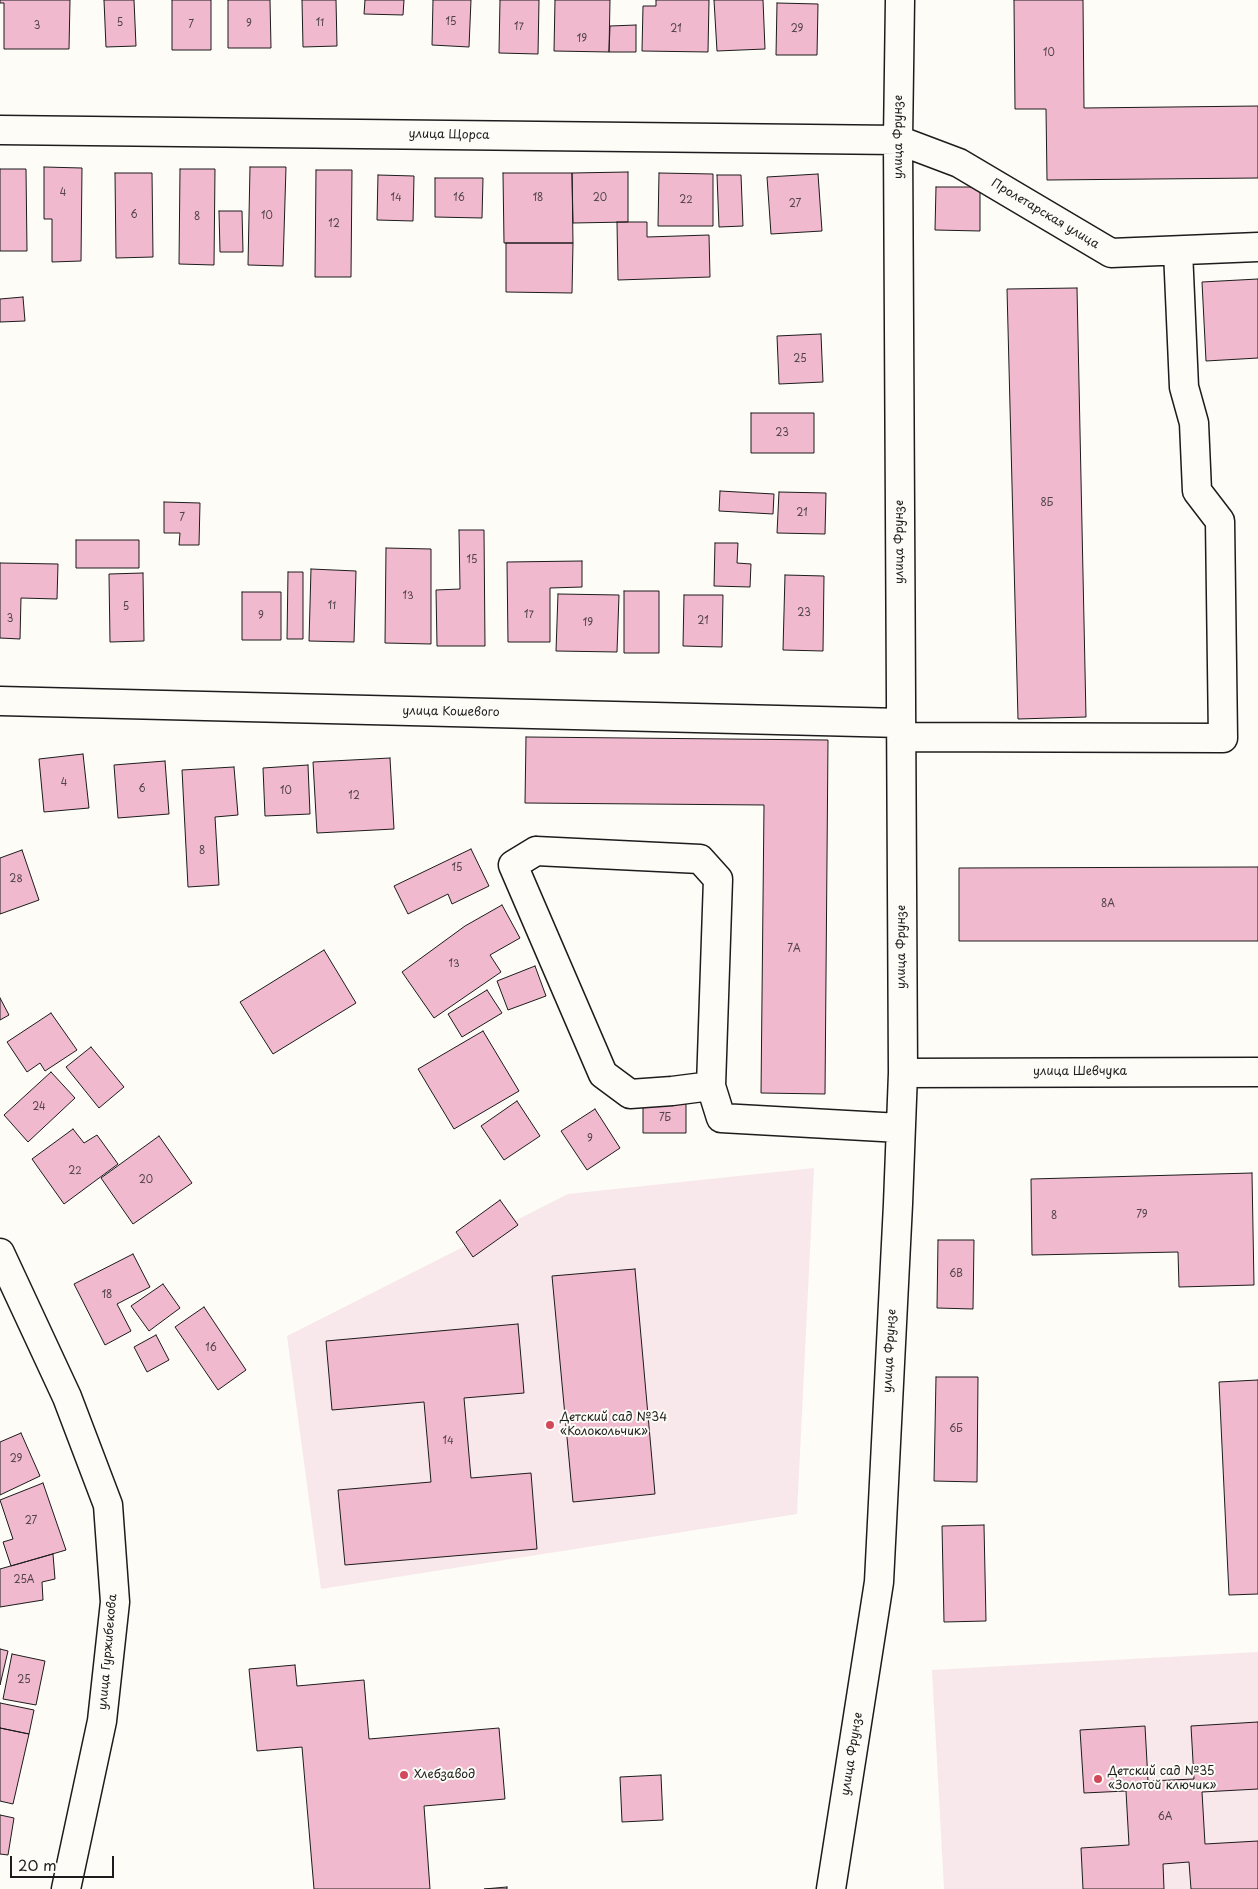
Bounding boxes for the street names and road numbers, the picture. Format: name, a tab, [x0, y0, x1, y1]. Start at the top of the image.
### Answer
street label: улица Фрунзе	[892, 95, 906, 179]
street label: улица Щорса	[408, 127, 490, 143]
street label: Пролетарская улица	[988, 176, 1102, 252]
street label: улица Фрунзе	[893, 500, 907, 584]
street label: улица Кошевого	[402, 704, 500, 720]
street label: улица Фрунзе	[895, 905, 909, 989]
street label: улица Шевчука	[1033, 1065, 1127, 1079]
street label: улица Фрунзе	[881, 1309, 899, 1393]
street label: улица Гуржибекова	[96, 1593, 120, 1711]
street label: улица Фрунзе	[838, 1711, 866, 1797]

